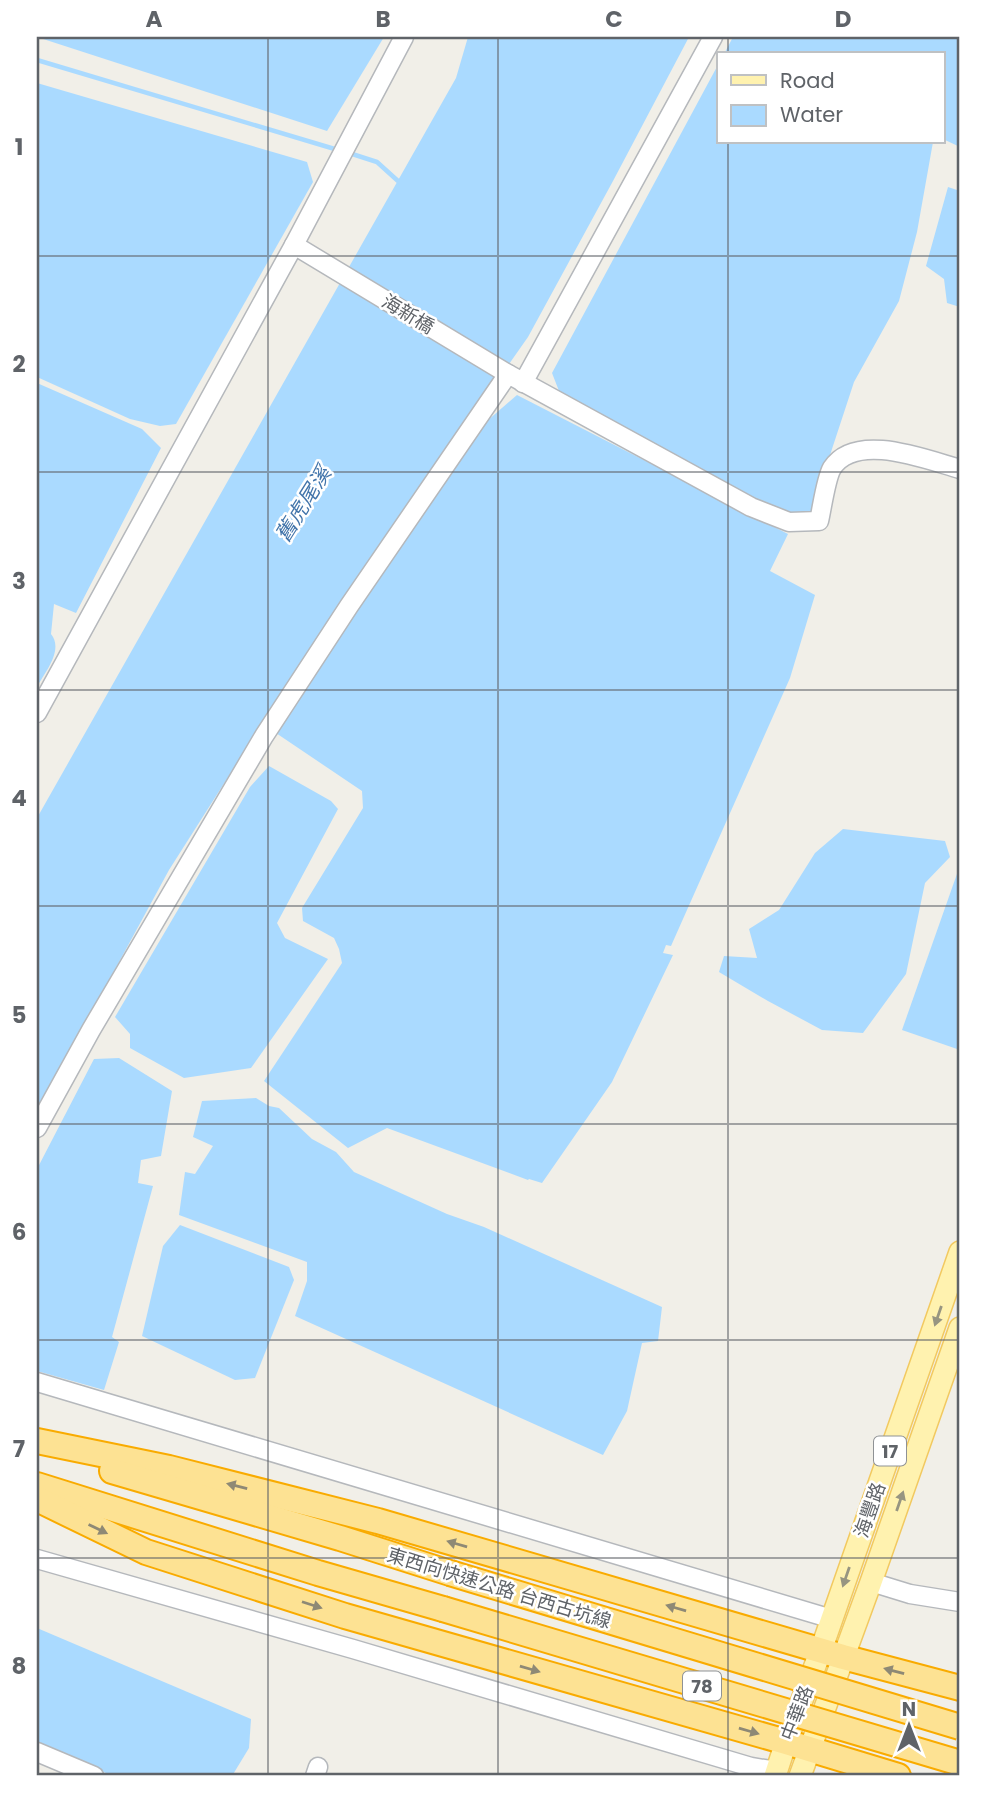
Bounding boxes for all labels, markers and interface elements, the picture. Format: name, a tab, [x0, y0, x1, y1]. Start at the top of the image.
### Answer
text: A	[146, 3, 163, 35]
text: B	[375, 3, 391, 35]
text: C	[605, 3, 623, 35]
text: D	[835, 3, 851, 35]
legend	[717, 52, 944, 144]
text: Road	[780, 66, 835, 95]
text: Water	[780, 100, 843, 129]
text: 1	[15, 131, 23, 163]
street label: 海新橋	[377, 288, 439, 340]
text: 2	[12, 348, 26, 380]
water label: 舊虎尾溪	[268, 458, 339, 547]
text: 3	[12, 565, 26, 597]
text: 4	[11, 782, 27, 814]
text: 5	[12, 999, 26, 1031]
text: 6	[12, 1216, 26, 1248]
one-way arrow	[932, 1306, 943, 1327]
text: 7	[13, 1433, 25, 1465]
road number: 17	[874, 1436, 906, 1466]
street label: 海豐路	[848, 1479, 892, 1541]
one-way arrow	[227, 1480, 248, 1490]
one-way arrow	[895, 1490, 906, 1511]
one-way arrow	[88, 1523, 108, 1534]
one-way arrow	[446, 1539, 467, 1549]
street label: 東西向快速公路 台西古坑線	[384, 1541, 614, 1635]
one-way arrow	[840, 1566, 851, 1587]
one-way arrow	[302, 1600, 323, 1611]
one-way arrow	[664, 1602, 686, 1613]
text: 8	[12, 1650, 26, 1682]
one-way arrow	[520, 1664, 541, 1674]
one-way arrow	[883, 1665, 904, 1675]
road number: 78	[683, 1672, 721, 1700]
street label: 中華路	[774, 1682, 820, 1744]
north arrow	[874, 1690, 944, 1760]
text: N	[902, 1696, 916, 1723]
one-way arrow	[738, 1726, 760, 1737]

